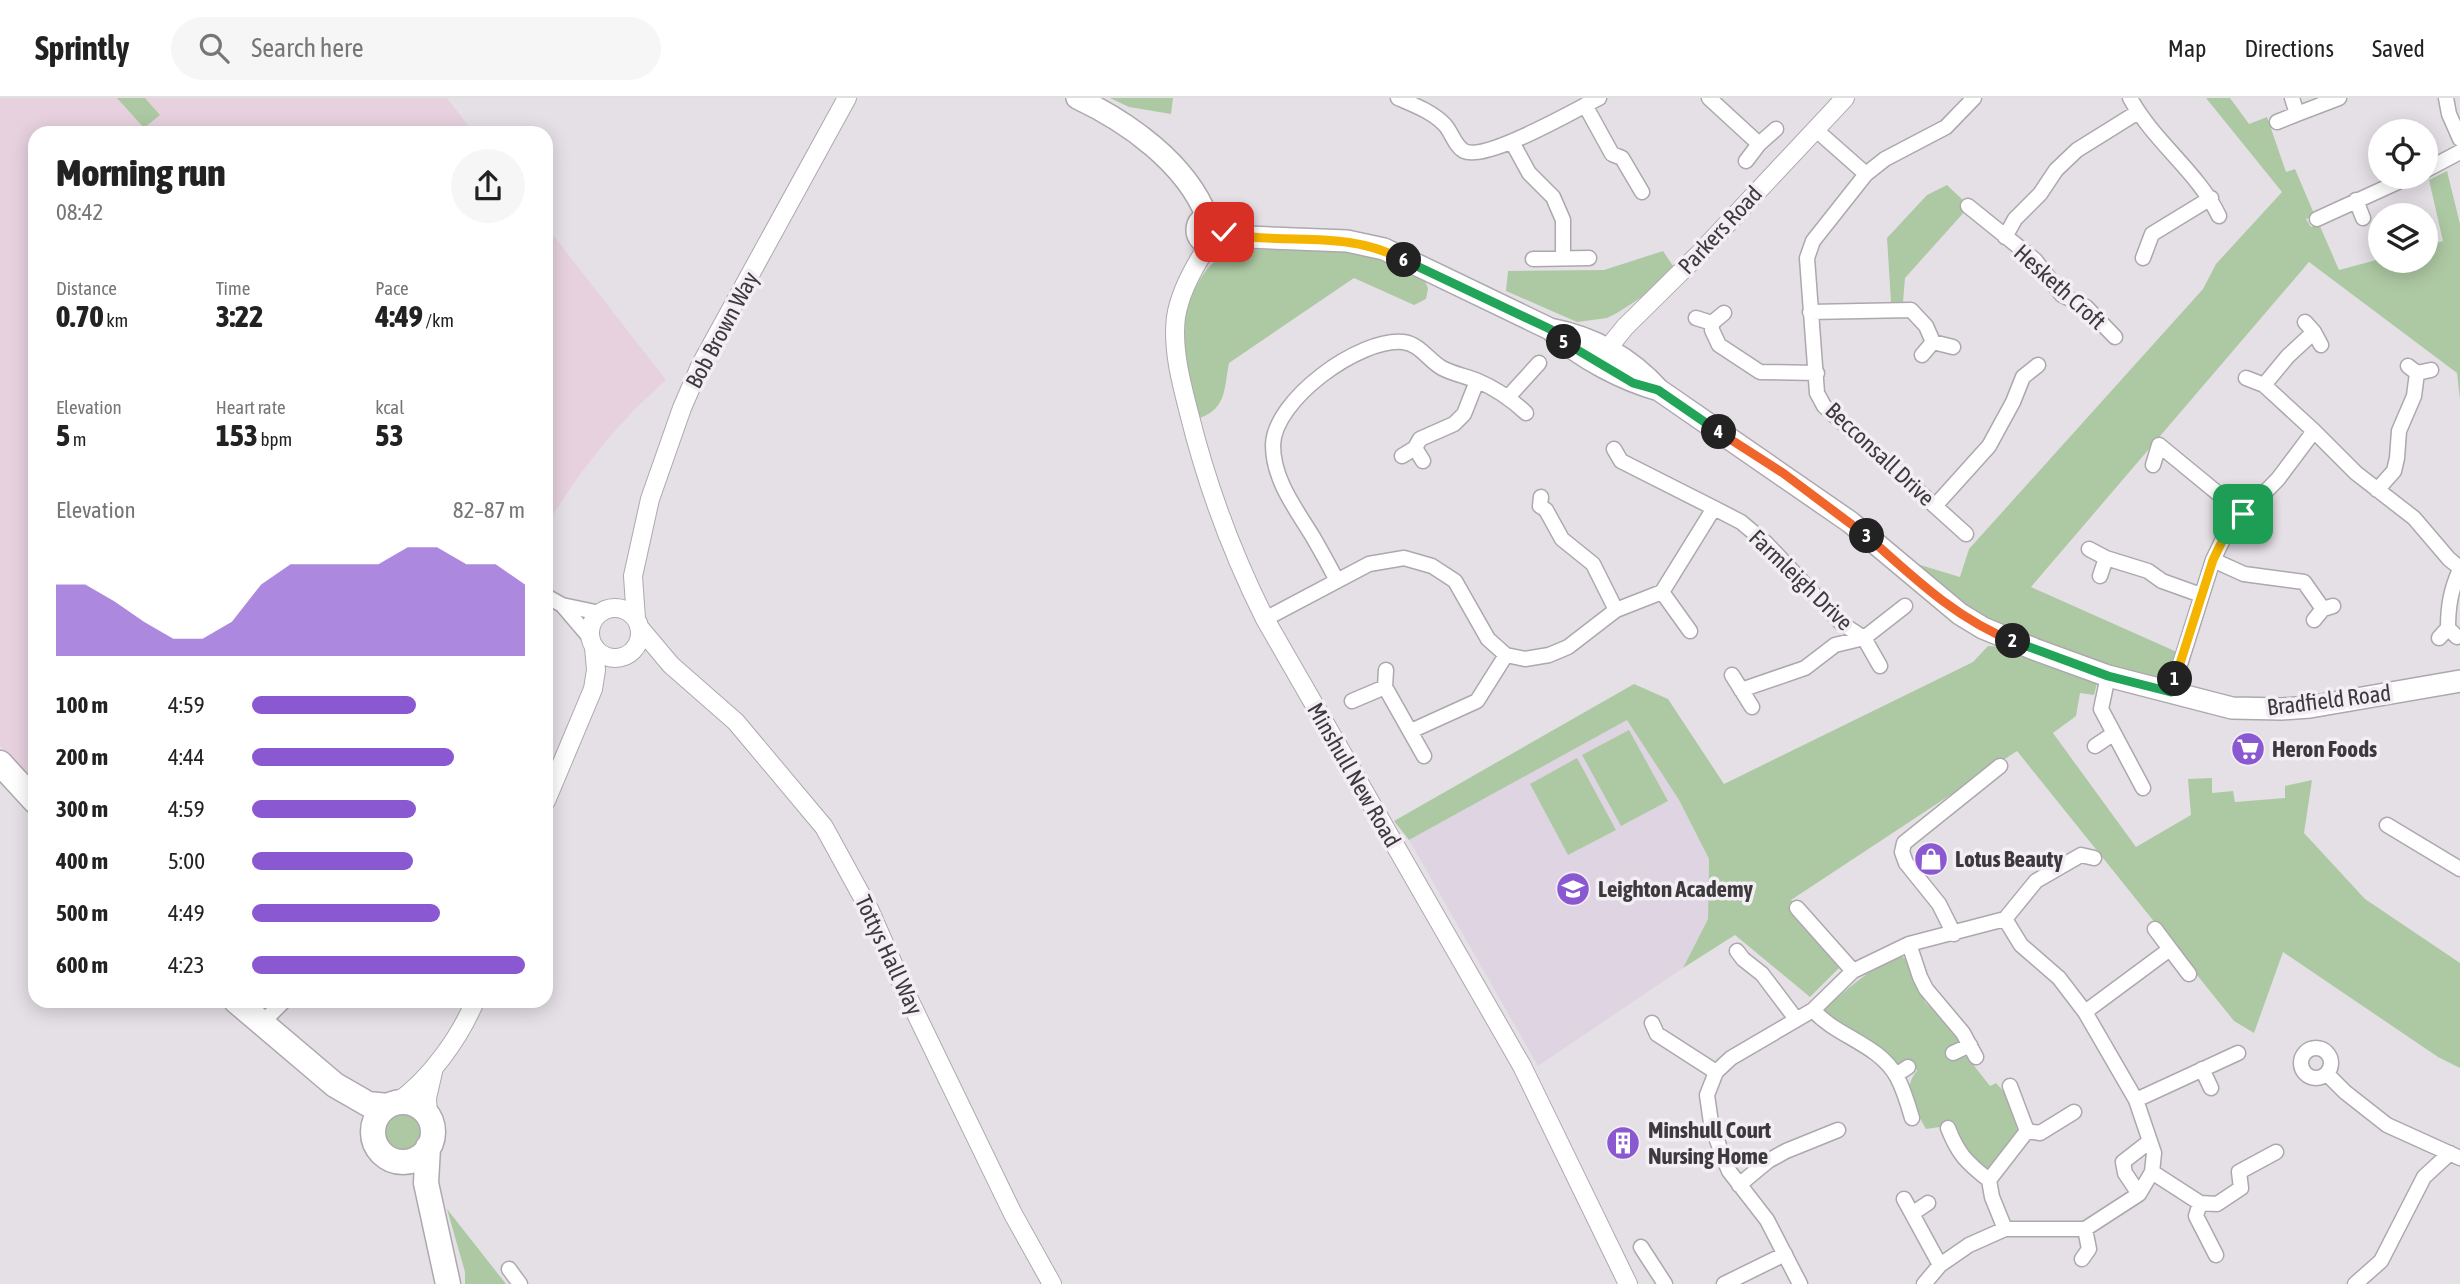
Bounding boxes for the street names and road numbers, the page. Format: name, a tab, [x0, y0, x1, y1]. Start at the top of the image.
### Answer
street label: Parkers Road	[1673, 181, 1767, 279]
street label: Hesketh Croft	[2009, 239, 2111, 335]
street label: Bob Brown Way	[680, 267, 764, 393]
street label: Becconsall Drive	[1820, 397, 1940, 511]
street label: Farmleigh Drive	[1744, 524, 1858, 636]
street label: Bradfield Road	[2266, 679, 2392, 721]
street label: Minshull New Road	[1302, 698, 1406, 852]
street label: Tottys Hall Way	[850, 891, 928, 1019]

